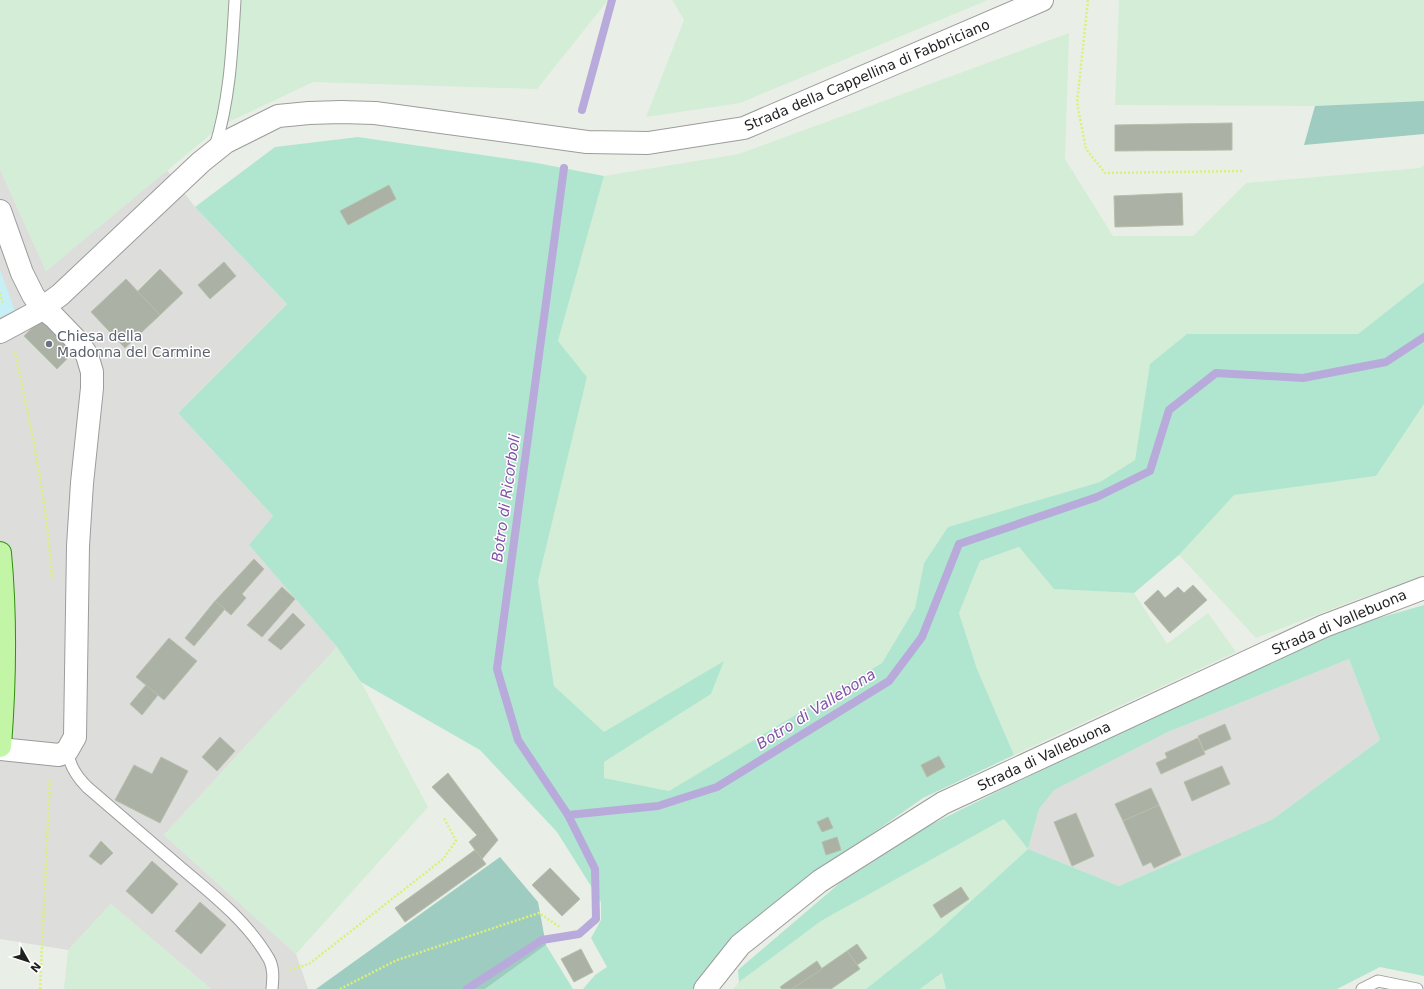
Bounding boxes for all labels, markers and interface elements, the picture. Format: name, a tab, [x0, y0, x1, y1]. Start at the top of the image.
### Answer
street label: Strada della Cappellina di Fabbriciano	[742, 16, 992, 134]
place label: Chiesa della Madonna del Carmine	[57, 328, 211, 360]
marker: Chiesa della Madonna del Carmine	[44, 339, 54, 349]
water label: Botro di Ricorboli	[488, 432, 524, 563]
street label: Strada di Vallebuona	[1269, 586, 1409, 658]
water label: Botro di Vallebona	[753, 665, 879, 753]
street label: Strada di Vallebuona	[975, 718, 1113, 794]
north arrow	[8, 941, 48, 981]
text: N	[27, 959, 43, 975]

